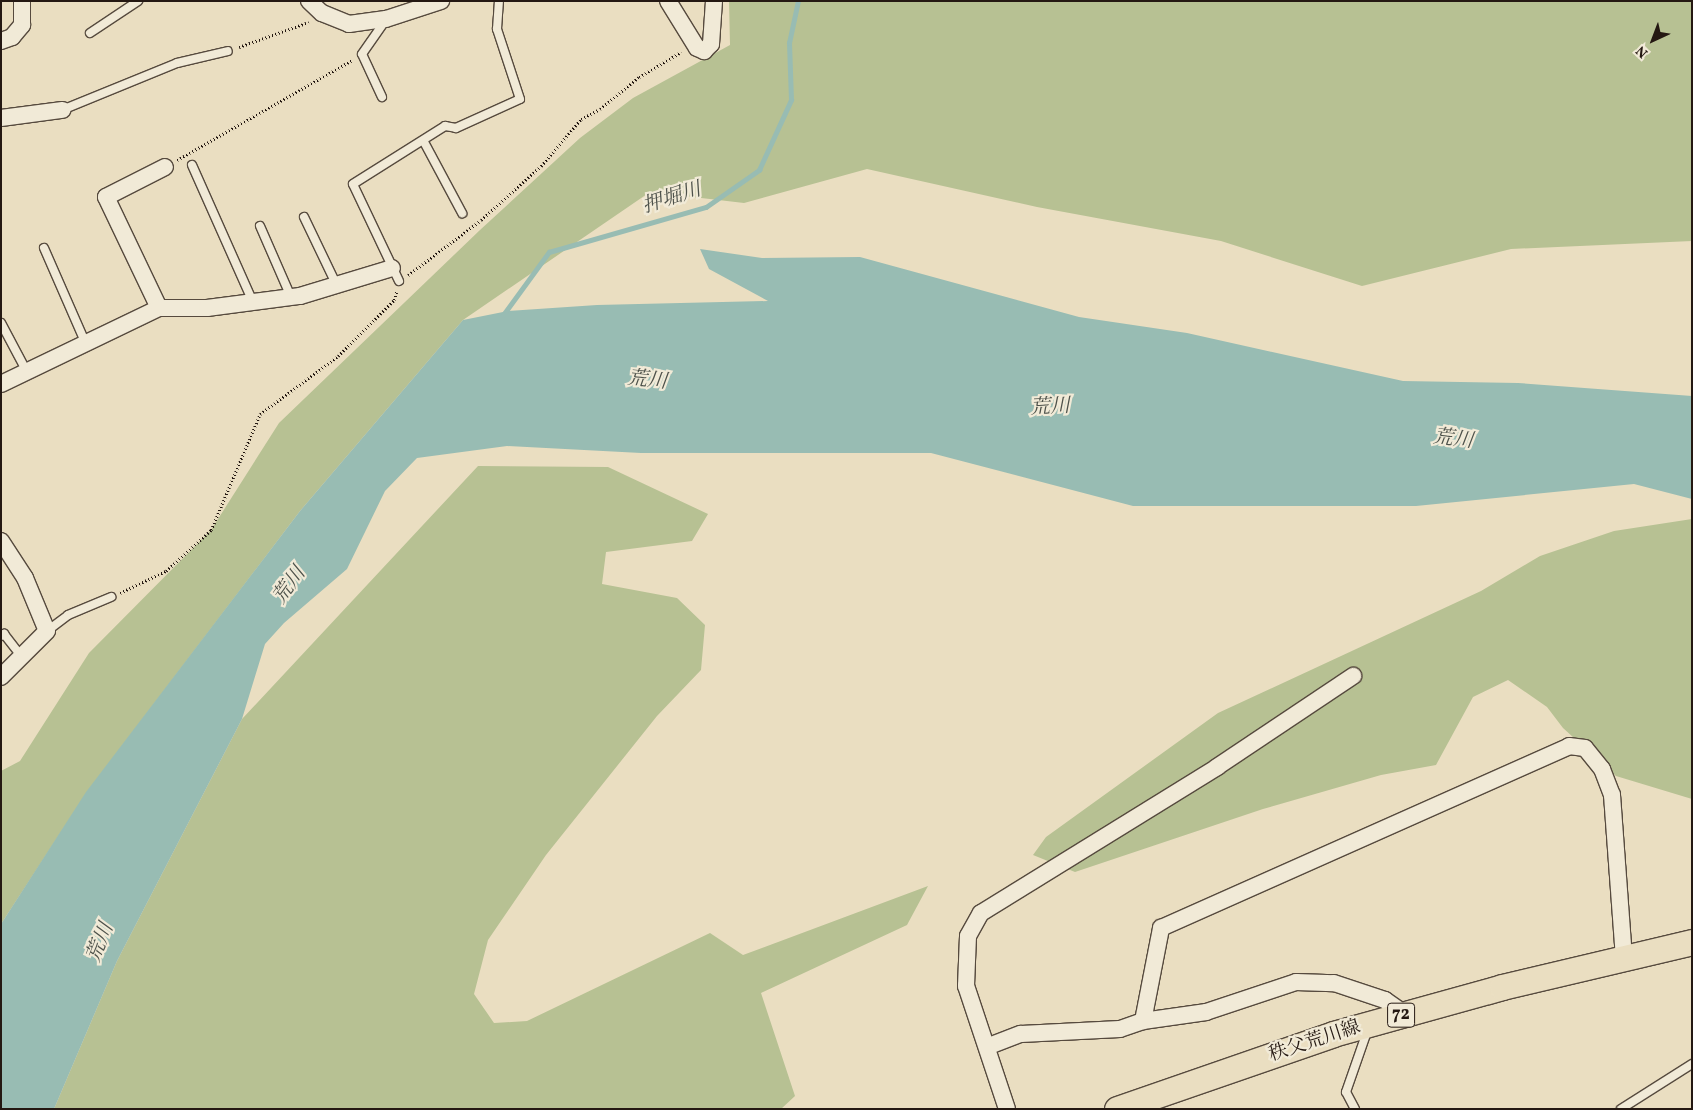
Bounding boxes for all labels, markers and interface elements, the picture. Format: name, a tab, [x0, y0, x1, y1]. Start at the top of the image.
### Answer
north arrow	[1628, 15, 1678, 65]
text: N	[1632, 41, 1653, 62]
water label: 押堀川	[640, 178, 704, 220]
water label: 荒川	[626, 367, 668, 395]
water label: 荒川	[1029, 395, 1071, 421]
water label: 荒川	[1432, 426, 1474, 454]
water label: 荒川	[269, 563, 311, 609]
water label: 荒川	[82, 920, 120, 966]
road number: 72	[1386, 1000, 1416, 1030]
street label: 秩父荒川線	[1266, 1016, 1364, 1068]

